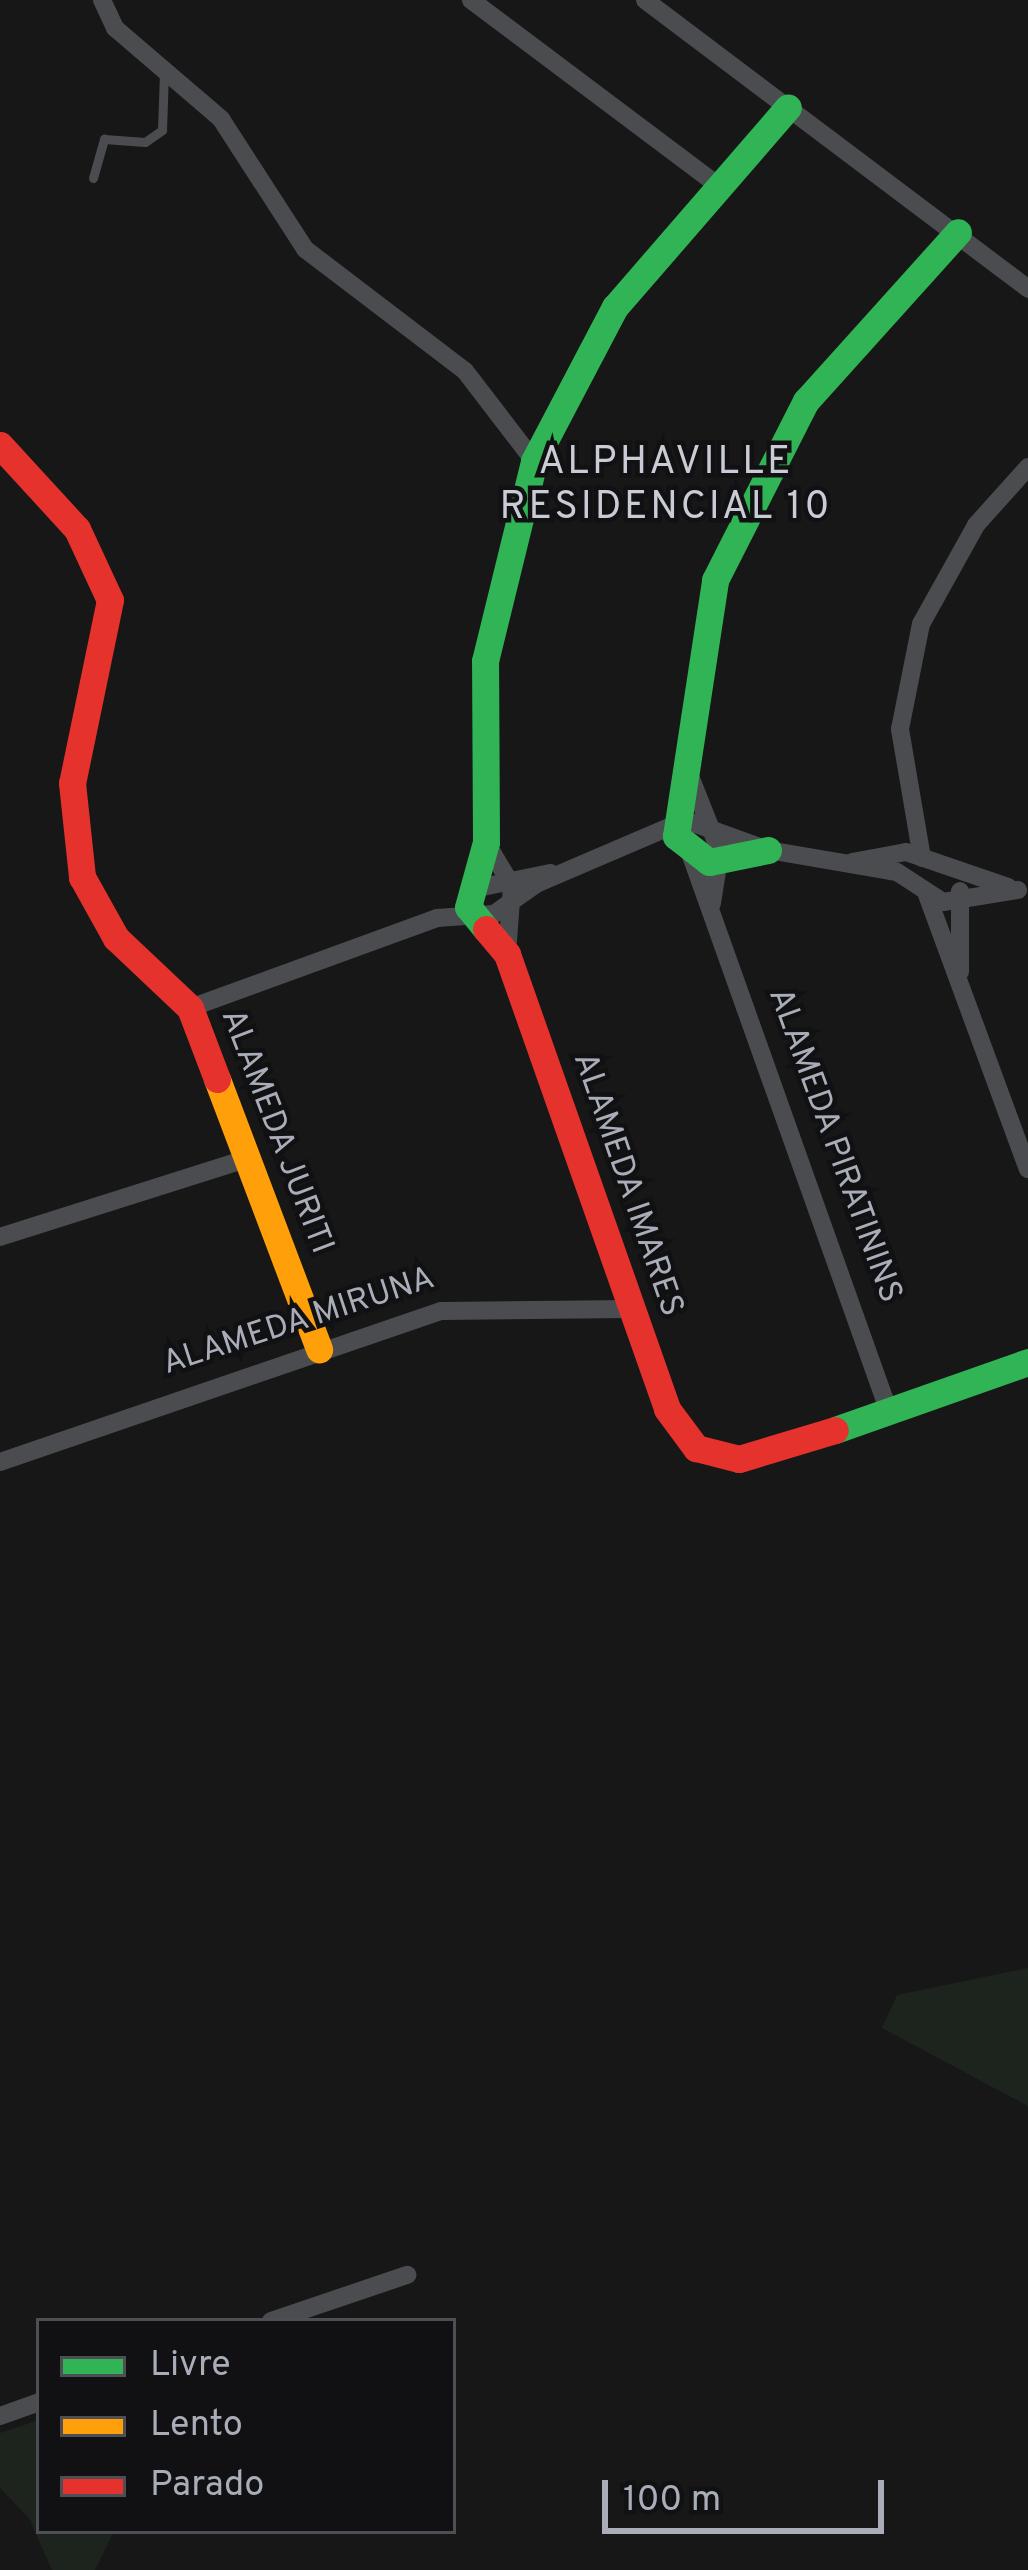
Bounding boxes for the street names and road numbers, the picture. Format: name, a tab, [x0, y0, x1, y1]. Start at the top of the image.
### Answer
street label: ALAMEDA PIRATININS	[757, 983, 909, 1309]
street label: ALAMEDA JURITI	[210, 1004, 340, 1260]
street label: ALAMEDA IMARES	[562, 1047, 690, 1323]
street label: ALAMEDA MIRUNA	[157, 1260, 441, 1386]

